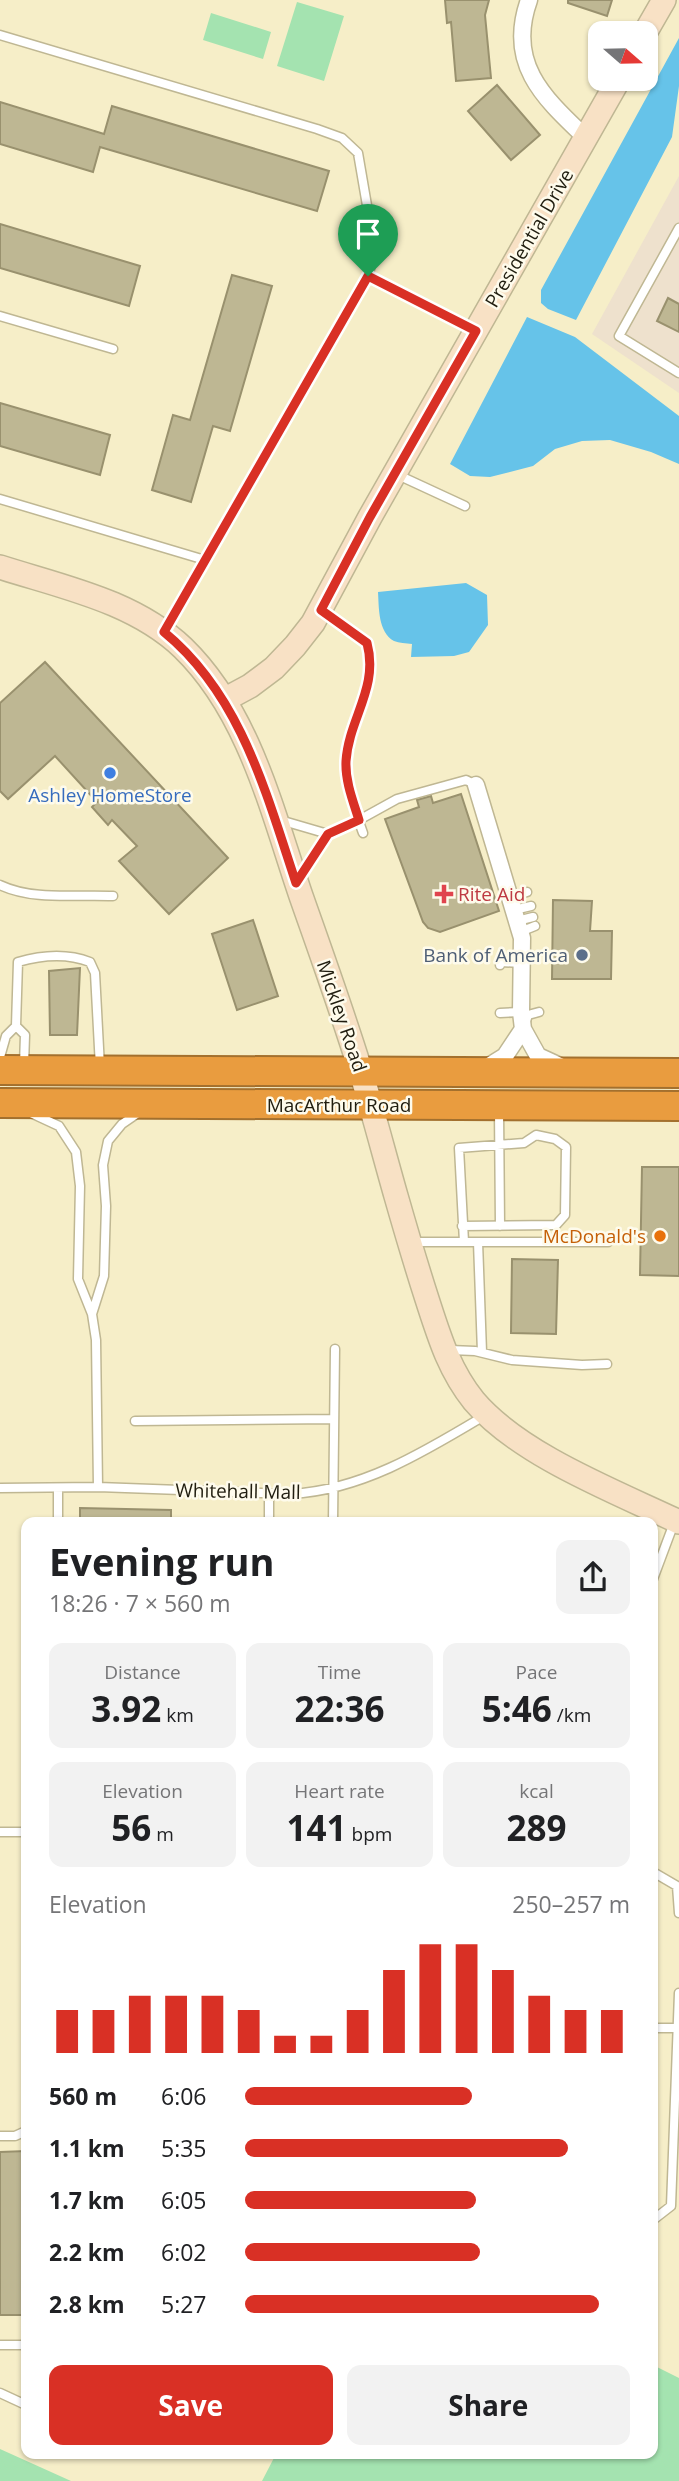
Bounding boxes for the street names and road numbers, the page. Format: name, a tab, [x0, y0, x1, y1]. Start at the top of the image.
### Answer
street label: Presidential Drive	[479, 164, 579, 312]
street label: Mickley Road	[311, 957, 373, 1075]
street label: MacArthur Road	[267, 1092, 411, 1118]
street label: Whitehall Mall	[175, 1477, 301, 1505]

